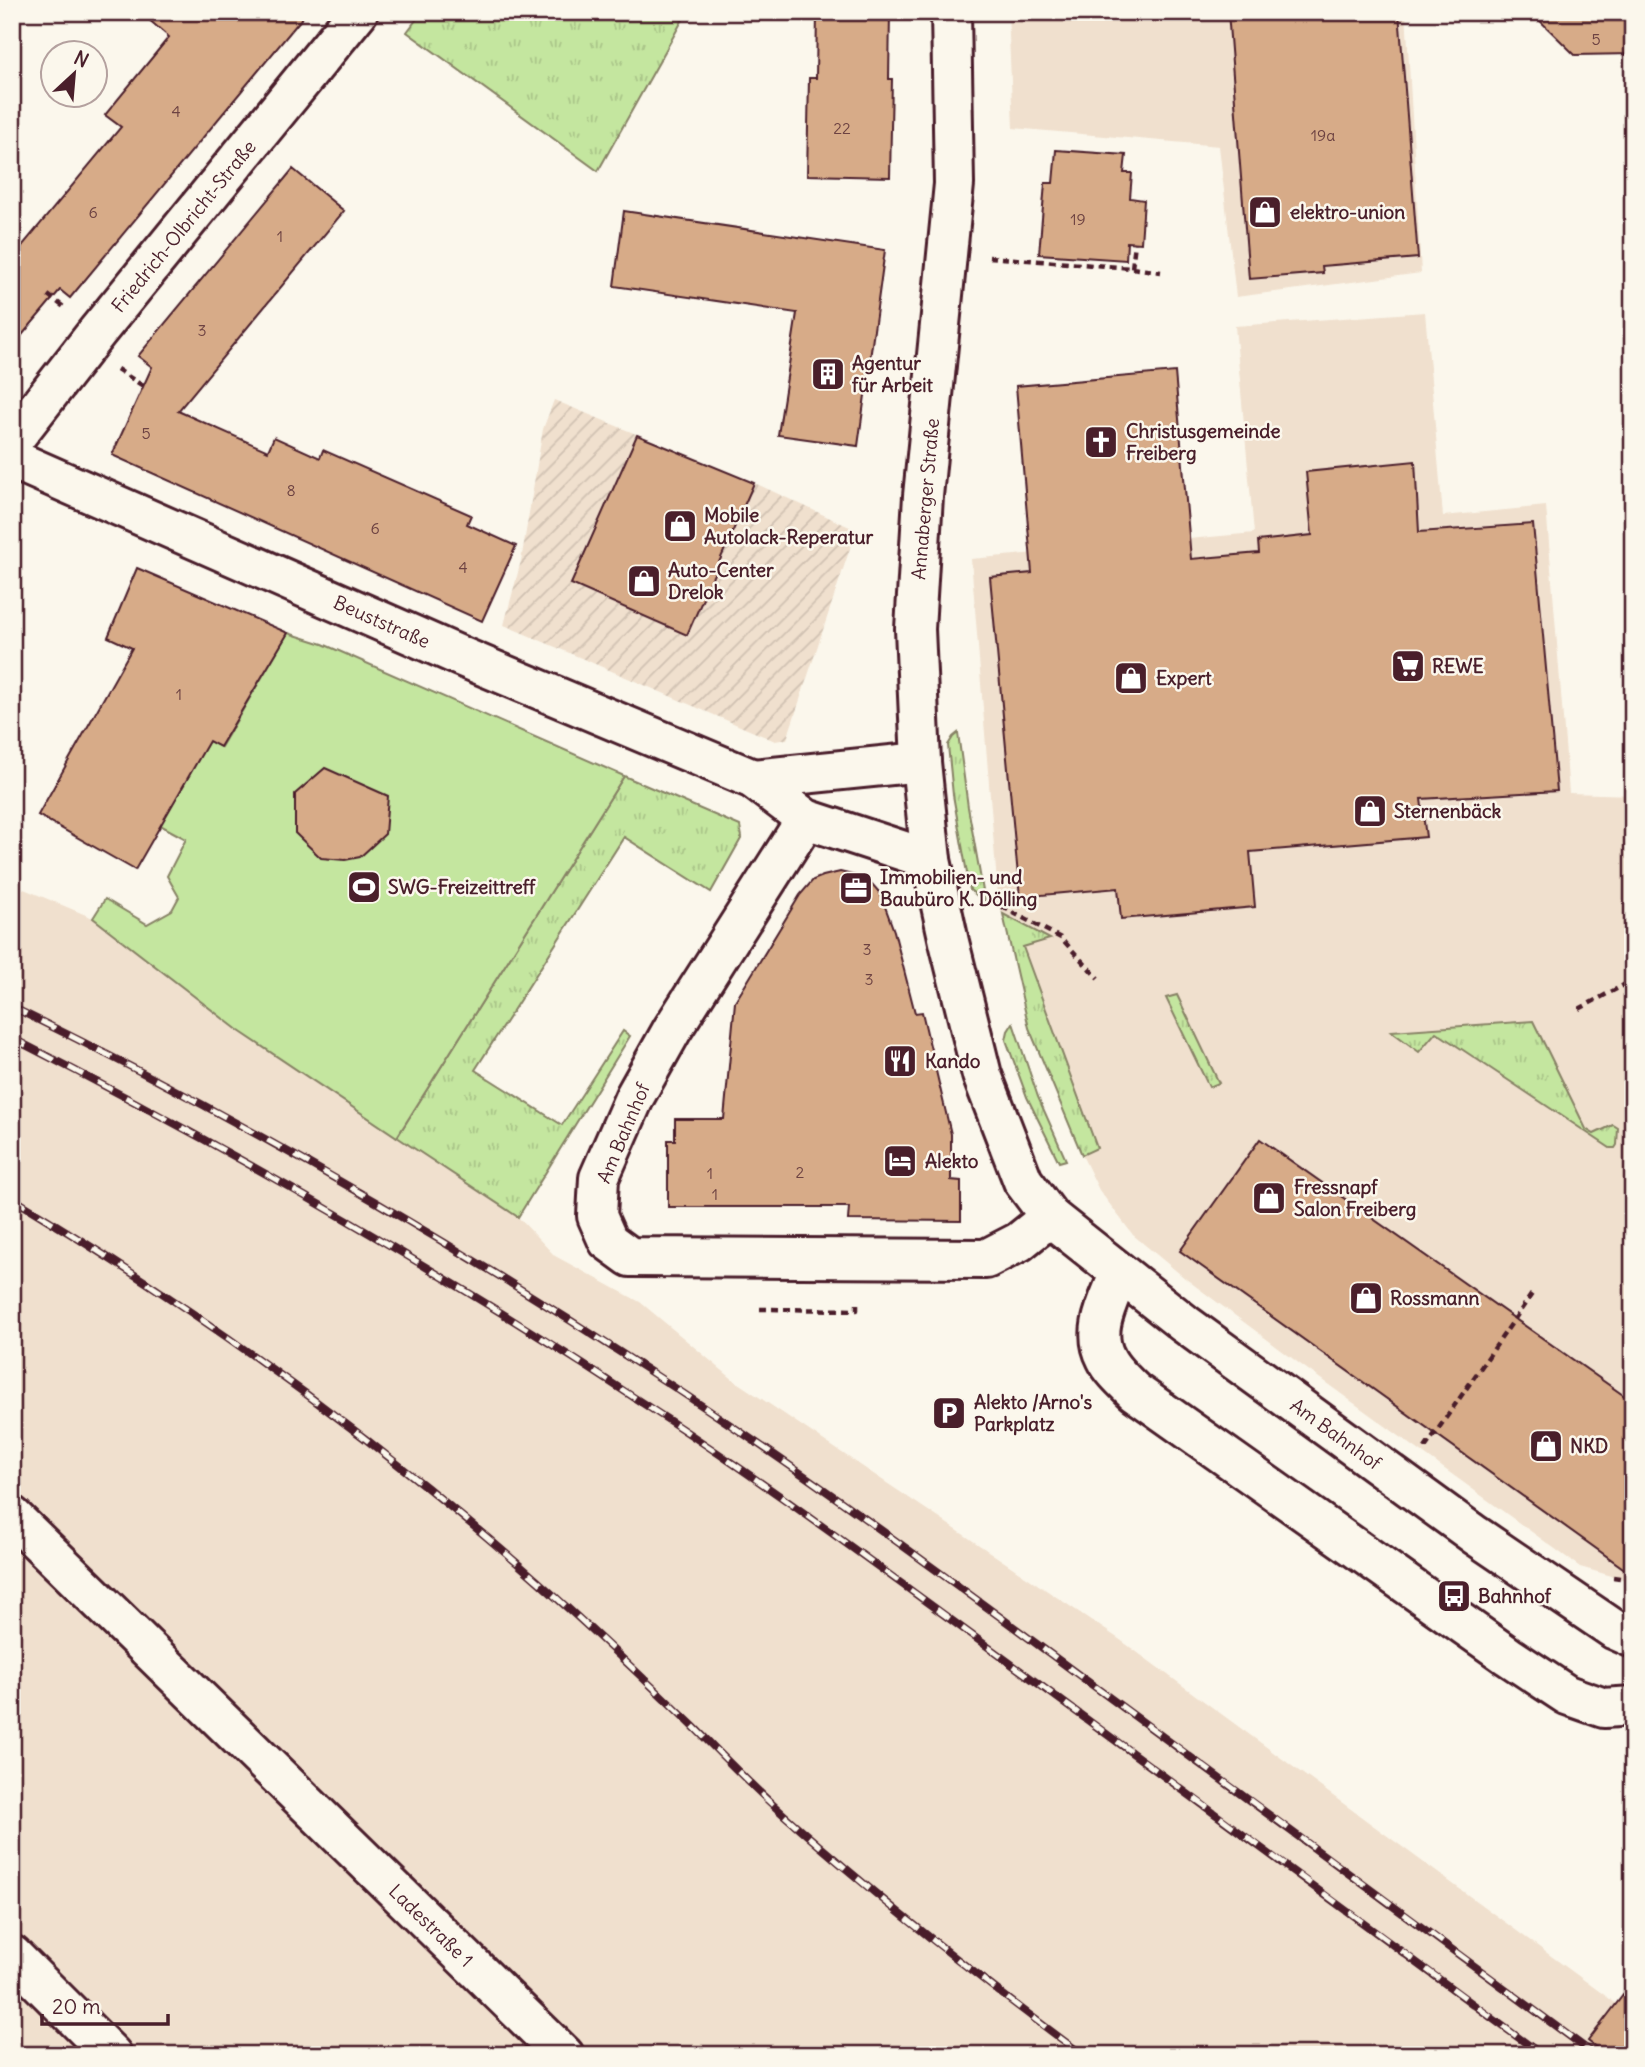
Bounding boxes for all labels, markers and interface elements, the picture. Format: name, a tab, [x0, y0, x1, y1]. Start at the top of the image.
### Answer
house number: 5	[1591, 29, 1601, 49]
north arrow	[38, 38, 108, 108]
text: N	[70, 45, 93, 72]
house number: 4	[171, 101, 181, 121]
house number: 22	[833, 118, 851, 138]
house number: 19a	[1311, 125, 1335, 145]
street label: Friedrich-Olbricht-Straße	[106, 135, 261, 317]
shop icon: elektro-union	[1246, 193, 1284, 231]
place label: elektro-union	[1290, 200, 1405, 224]
house number: 6	[88, 202, 98, 222]
house number: 19	[1070, 209, 1086, 229]
house number: 1	[277, 226, 283, 246]
house number: 3	[197, 320, 207, 340]
place label: Agentur für Arbeit	[852, 351, 934, 397]
building icon: Agentur für Arbeit	[809, 355, 847, 393]
street label: Annaberger Straße	[906, 417, 944, 581]
place label: Christusgemeinde Freiberg	[1126, 419, 1281, 465]
house number: 5	[141, 423, 151, 443]
church icon: Christusgemeinde Freiberg	[1082, 423, 1120, 461]
house number: 8	[286, 480, 296, 500]
place label: Mobile Autolack-Reperatur	[704, 503, 873, 549]
shop icon: Mobile Autolack-Reperatur	[661, 507, 699, 545]
house number: 6	[370, 518, 380, 538]
house number: 4	[458, 557, 468, 577]
place label: Auto-Center Drelok	[668, 558, 774, 604]
shop icon: Auto-Center Drelok	[625, 562, 663, 600]
street label: Beuststraße	[330, 590, 434, 653]
supermarket icon: REWE	[1389, 647, 1427, 685]
place label: REWE	[1432, 654, 1484, 678]
shop icon: Expert	[1112, 659, 1150, 697]
place label: Expert	[1156, 666, 1212, 690]
house number: 1	[176, 684, 182, 704]
shop icon: Sternenbäck	[1351, 792, 1389, 830]
place label: Sternenbäck	[1394, 799, 1502, 823]
place label: Immobilien- und Baubüro K. Dölling	[880, 865, 1037, 911]
sports icon: SWG-Freizeittreff	[345, 868, 383, 906]
office icon: Immobilien- und Baubüro K. Dölling	[837, 869, 875, 907]
place label: SWG-Freizeittreff	[388, 875, 536, 899]
house number: 3	[862, 939, 872, 959]
house number: 3	[864, 969, 874, 989]
restaurant icon: Kando	[881, 1042, 919, 1080]
place label: Kando	[925, 1049, 981, 1073]
street label: Am Bahnhof	[591, 1079, 655, 1187]
hotel icon: Alekto	[881, 1142, 919, 1180]
place label: Alekto	[925, 1149, 979, 1173]
house number: 2	[796, 1162, 805, 1182]
house number: 1	[707, 1163, 713, 1183]
place label: Fressnapf Salon Freiberg	[1294, 1175, 1416, 1221]
shop icon: Fressnapf Salon Freiberg	[1250, 1179, 1288, 1217]
house number: 1	[712, 1184, 718, 1204]
shop icon: Rossmann	[1347, 1279, 1385, 1317]
place label: Rossmann	[1390, 1286, 1479, 1310]
place label: Alekto /Arno's Parkplatz	[974, 1390, 1093, 1436]
street label: Am Bahnhof	[1286, 1393, 1387, 1475]
parking icon: Alekto /Arno's Parkplatz	[930, 1394, 968, 1432]
shop icon: NKD	[1527, 1427, 1565, 1465]
place label: NKD	[1570, 1434, 1608, 1458]
bus stop icon: Bahnhof	[1435, 1577, 1473, 1615]
place label: Bahnhof	[1478, 1584, 1552, 1608]
street label: Ladestraße 1	[384, 1879, 478, 1972]
scale bar	[42, 1983, 168, 2027]
text: 20 m	[52, 1993, 101, 2020]

